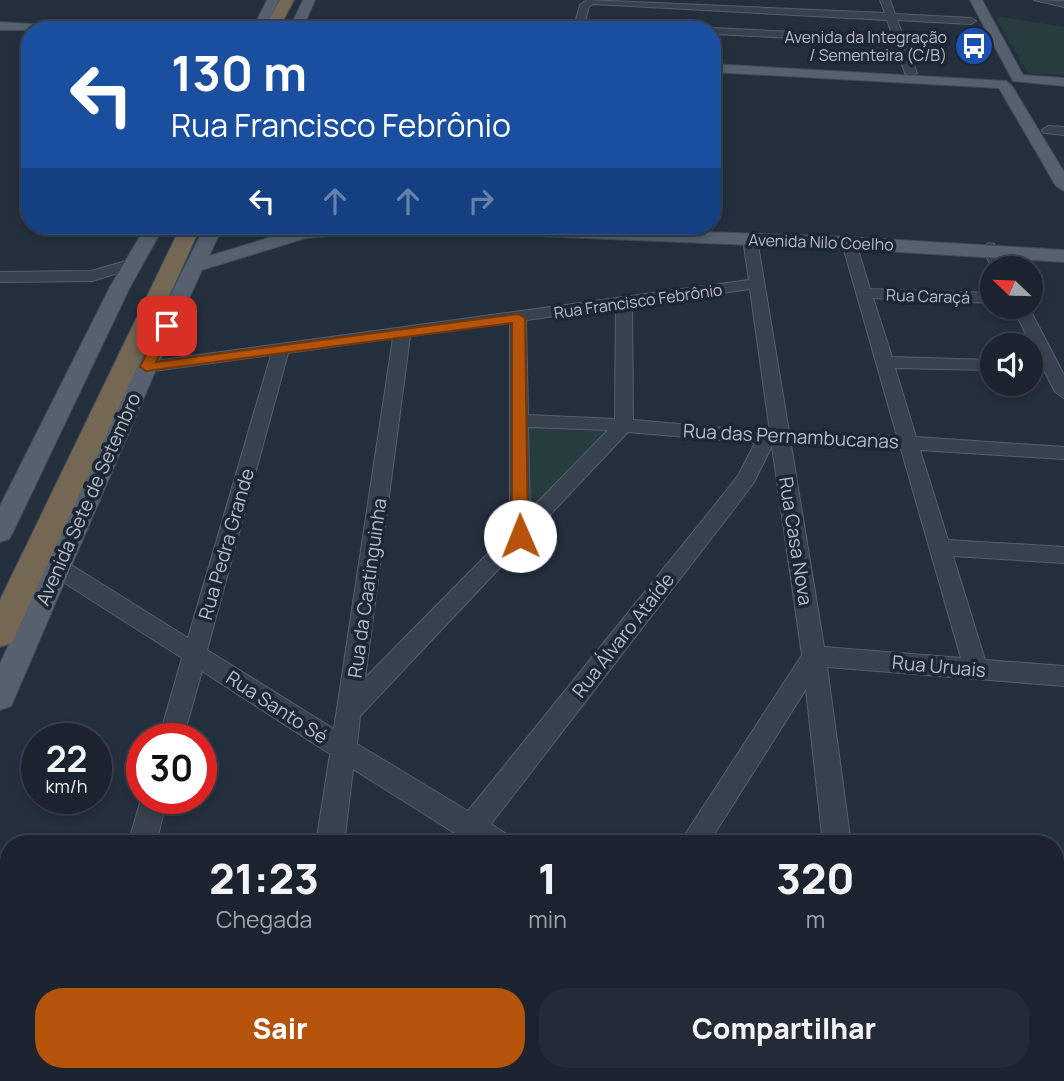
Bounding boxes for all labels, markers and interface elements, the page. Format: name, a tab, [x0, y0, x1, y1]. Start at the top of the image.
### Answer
bus stop icon: Avenida da Integração / Sementeira (C/B)	[953, 25, 995, 67]
place label: Avenida da Integração / Sementeira (C/B)	[785, 26, 947, 66]
text: 130 m	[171, 39, 307, 106]
icon: left	[56, 49, 147, 140]
text: Rua Francisco Febrônio	[171, 103, 511, 147]
icon: left	[243, 182, 281, 220]
icon: ahead	[316, 182, 354, 220]
icon: ahead	[389, 182, 427, 220]
icon: right	[462, 182, 500, 220]
street label: Avenida Nilo Coelho	[748, 228, 894, 256]
north arrow	[980, 256, 1043, 318]
map controls	[980, 256, 1043, 396]
street label: Rua Francisco Febrônio	[552, 278, 724, 324]
street label: Rua Caraçá	[886, 284, 970, 308]
pin	[137, 296, 197, 356]
icon: arrive	[148, 307, 186, 345]
button: sound	[980, 333, 1043, 396]
street label: Avenida Sete de Setembro	[29, 389, 147, 609]
street label: Rua das Pernambucanas	[683, 417, 899, 455]
street label: Rua Pedra Grande	[192, 465, 260, 623]
street label: Rua Casa Nova	[773, 475, 819, 607]
street label: Rua da Caatinguinha	[342, 496, 392, 680]
position arrow	[483, 499, 557, 573]
street label: Rua Álvaro Ataíde	[566, 567, 680, 703]
street label: Rua Uruais	[891, 649, 987, 683]
street label: Rua Santo Sé	[221, 664, 333, 750]
speed limit sign: 30	[126, 723, 217, 814]
text: 22	[46, 735, 87, 783]
text: km/h	[46, 774, 87, 798]
text: 21:23	[209, 849, 319, 907]
text: 1	[538, 849, 557, 907]
text: 320	[776, 849, 855, 907]
text: Chegada	[216, 903, 312, 935]
text: min	[528, 903, 567, 935]
text: m	[806, 903, 825, 935]
button: Sair	[35, 988, 525, 1068]
button: Compartilhar	[539, 988, 1029, 1068]

